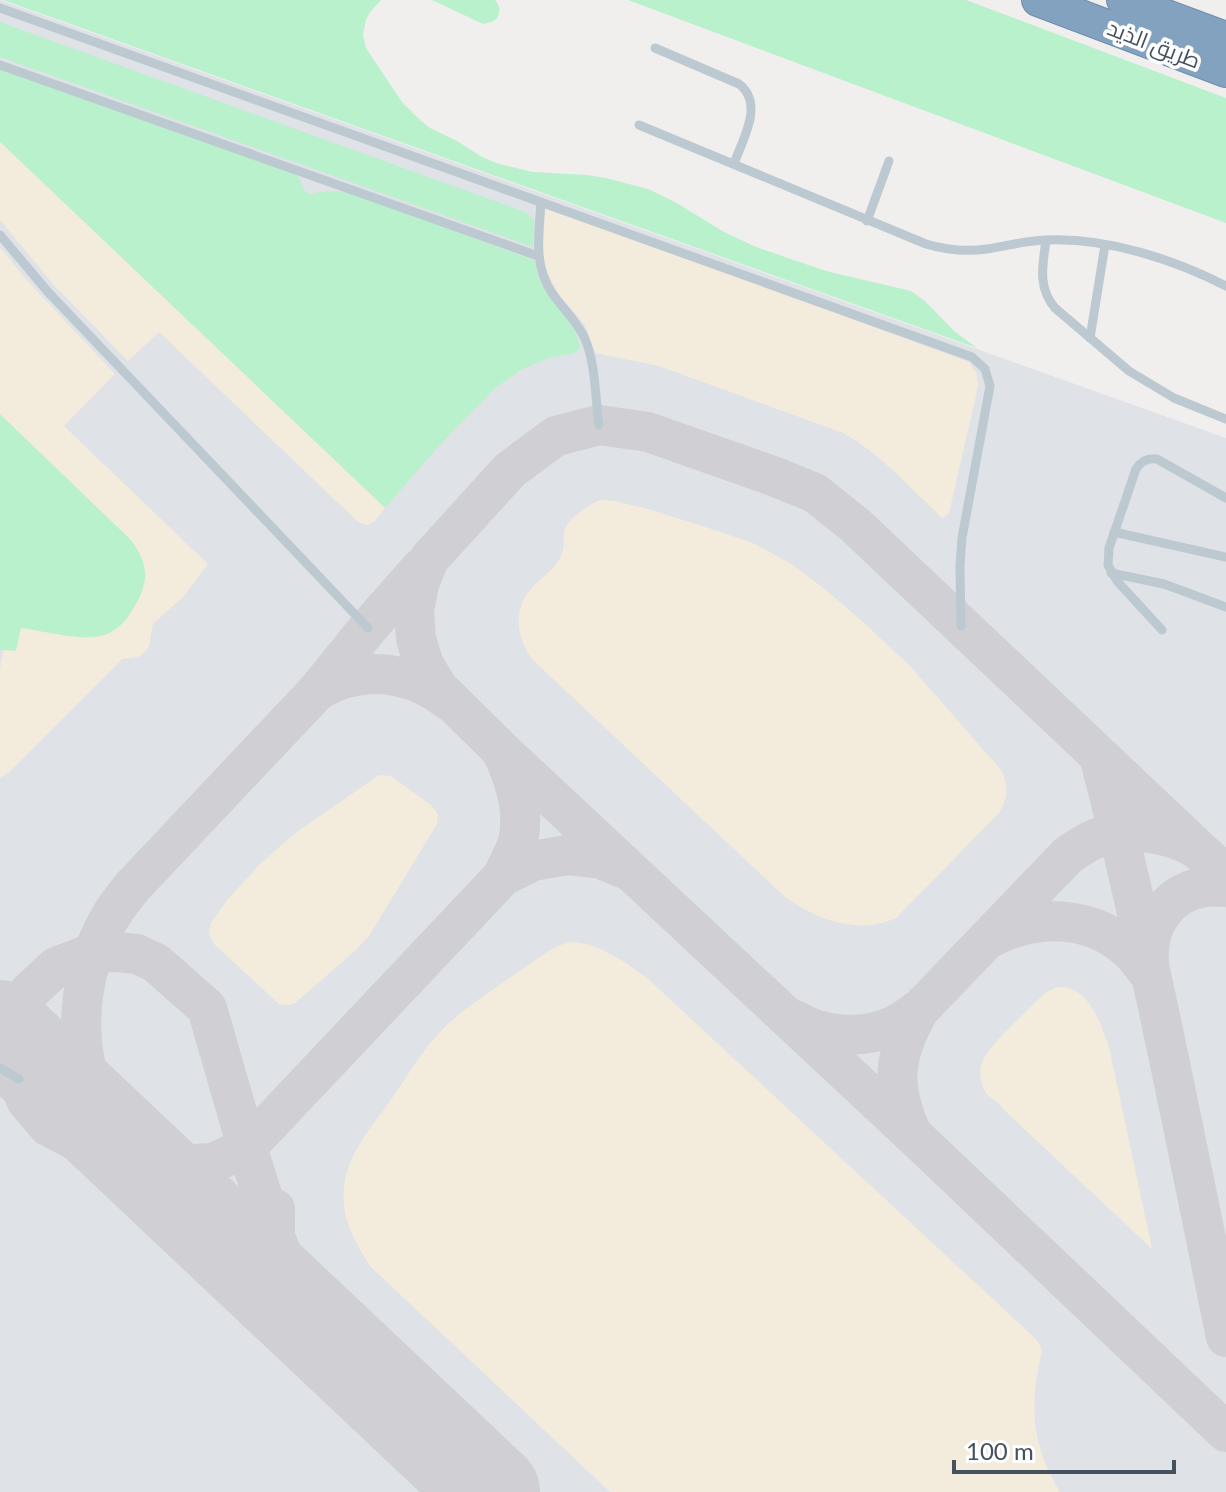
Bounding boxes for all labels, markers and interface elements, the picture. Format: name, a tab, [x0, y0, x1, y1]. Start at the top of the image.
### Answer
street label: طريق الذيد	[1104, 13, 1204, 75]
scale bar	[954, 1424, 1174, 1474]
text: 100 m	[966, 1436, 1034, 1465]

